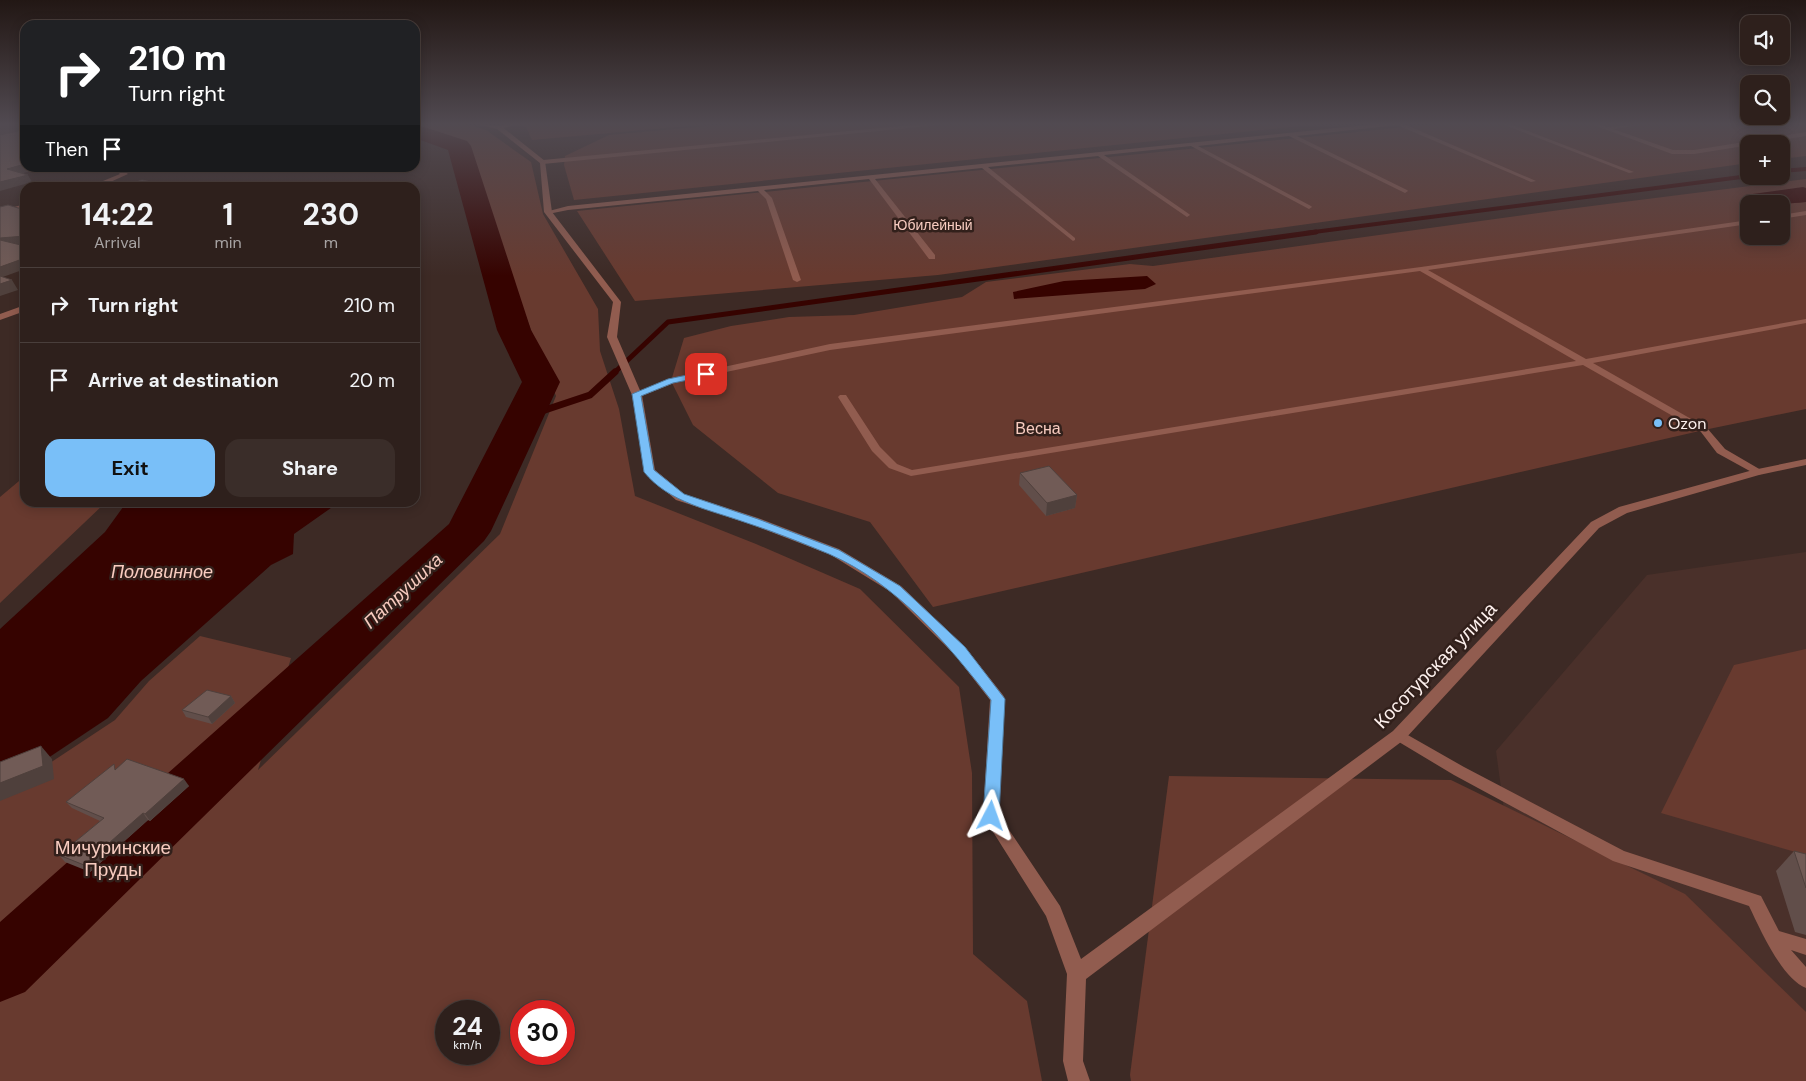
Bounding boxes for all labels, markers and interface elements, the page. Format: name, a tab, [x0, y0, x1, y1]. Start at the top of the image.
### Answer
map controls	[1740, 15, 1790, 245]
button: sound	[1740, 15, 1790, 65]
text: 210 m	[128, 35, 227, 81]
icon: right	[45, 40, 110, 105]
button: search	[1740, 75, 1790, 125]
text: Turn right	[128, 79, 225, 108]
icon: arrive	[98, 135, 126, 163]
button: +	[1740, 135, 1790, 185]
text: Then	[45, 137, 88, 162]
text: 14:22	[81, 195, 154, 234]
text: 1	[223, 195, 234, 234]
text: 230	[303, 195, 359, 234]
button: −	[1740, 195, 1790, 245]
park label: Юбилейный	[893, 216, 973, 234]
text: Arrival	[94, 232, 141, 253]
text: min	[214, 232, 242, 253]
text: m	[324, 232, 338, 253]
icon: right	[45, 291, 73, 319]
text: Turn right	[88, 293, 178, 318]
text: 210 m	[343, 293, 395, 318]
pin	[685, 353, 727, 395]
icon: arrive	[692, 360, 720, 388]
icon: arrive	[45, 366, 73, 394]
text: Arrive at destination	[88, 368, 279, 393]
text: 20 m	[349, 368, 395, 393]
place label: Ozon	[1668, 413, 1706, 434]
marker: Ozon	[1652, 417, 1664, 429]
park label: Весна	[1015, 418, 1061, 439]
button: Exit	[45, 439, 215, 497]
button: Share	[225, 439, 395, 497]
water label: Патрушиха	[358, 548, 448, 634]
water label: Половинное	[111, 560, 213, 584]
street label: Косотурская улица	[1368, 596, 1503, 734]
position arrow	[964, 789, 1016, 841]
park label: Мичуринские Пруды	[55, 835, 171, 882]
speed limit sign: 30	[510, 1000, 575, 1065]
text: 24	[452, 1010, 483, 1043]
text: km/h	[453, 1037, 482, 1053]

